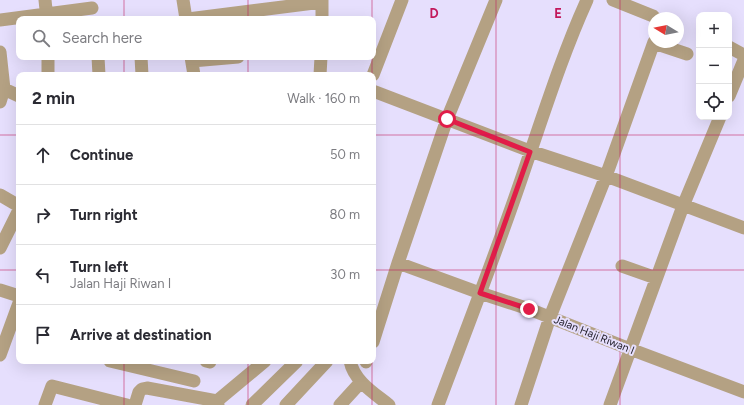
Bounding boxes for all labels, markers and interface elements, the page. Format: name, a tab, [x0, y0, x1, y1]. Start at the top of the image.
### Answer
text: D	[429, 6, 439, 21]
text: E	[554, 6, 562, 21]
north arrow	[648, 12, 684, 48]
map controls	[696, 12, 732, 120]
button: +	[696, 12, 732, 48]
search box	[16, 16, 376, 60]
icon: search	[30, 27, 52, 49]
text: Search here	[62, 29, 142, 47]
button: −	[696, 48, 732, 84]
button: locate	[696, 84, 732, 120]
text: 2 min	[32, 88, 75, 108]
text: Walk · 160 m	[287, 91, 360, 106]
route start	[438, 110, 456, 128]
icon: ahead	[32, 144, 54, 166]
text: Continue	[70, 146, 133, 164]
text: 50 m	[330, 147, 360, 162]
icon: right	[32, 204, 54, 226]
text: Turn right	[70, 206, 138, 224]
text: 80 m	[329, 207, 360, 222]
text: Turn left	[70, 258, 128, 276]
icon: left	[32, 264, 54, 286]
text: 30 m	[330, 267, 360, 282]
text: Jalan Haji Riwan I	[70, 276, 171, 291]
route end	[520, 300, 538, 318]
street label: Jalan Haji Riwan I	[552, 313, 636, 357]
icon: arrive	[32, 324, 54, 346]
text: Arrive at destination	[70, 326, 211, 344]

